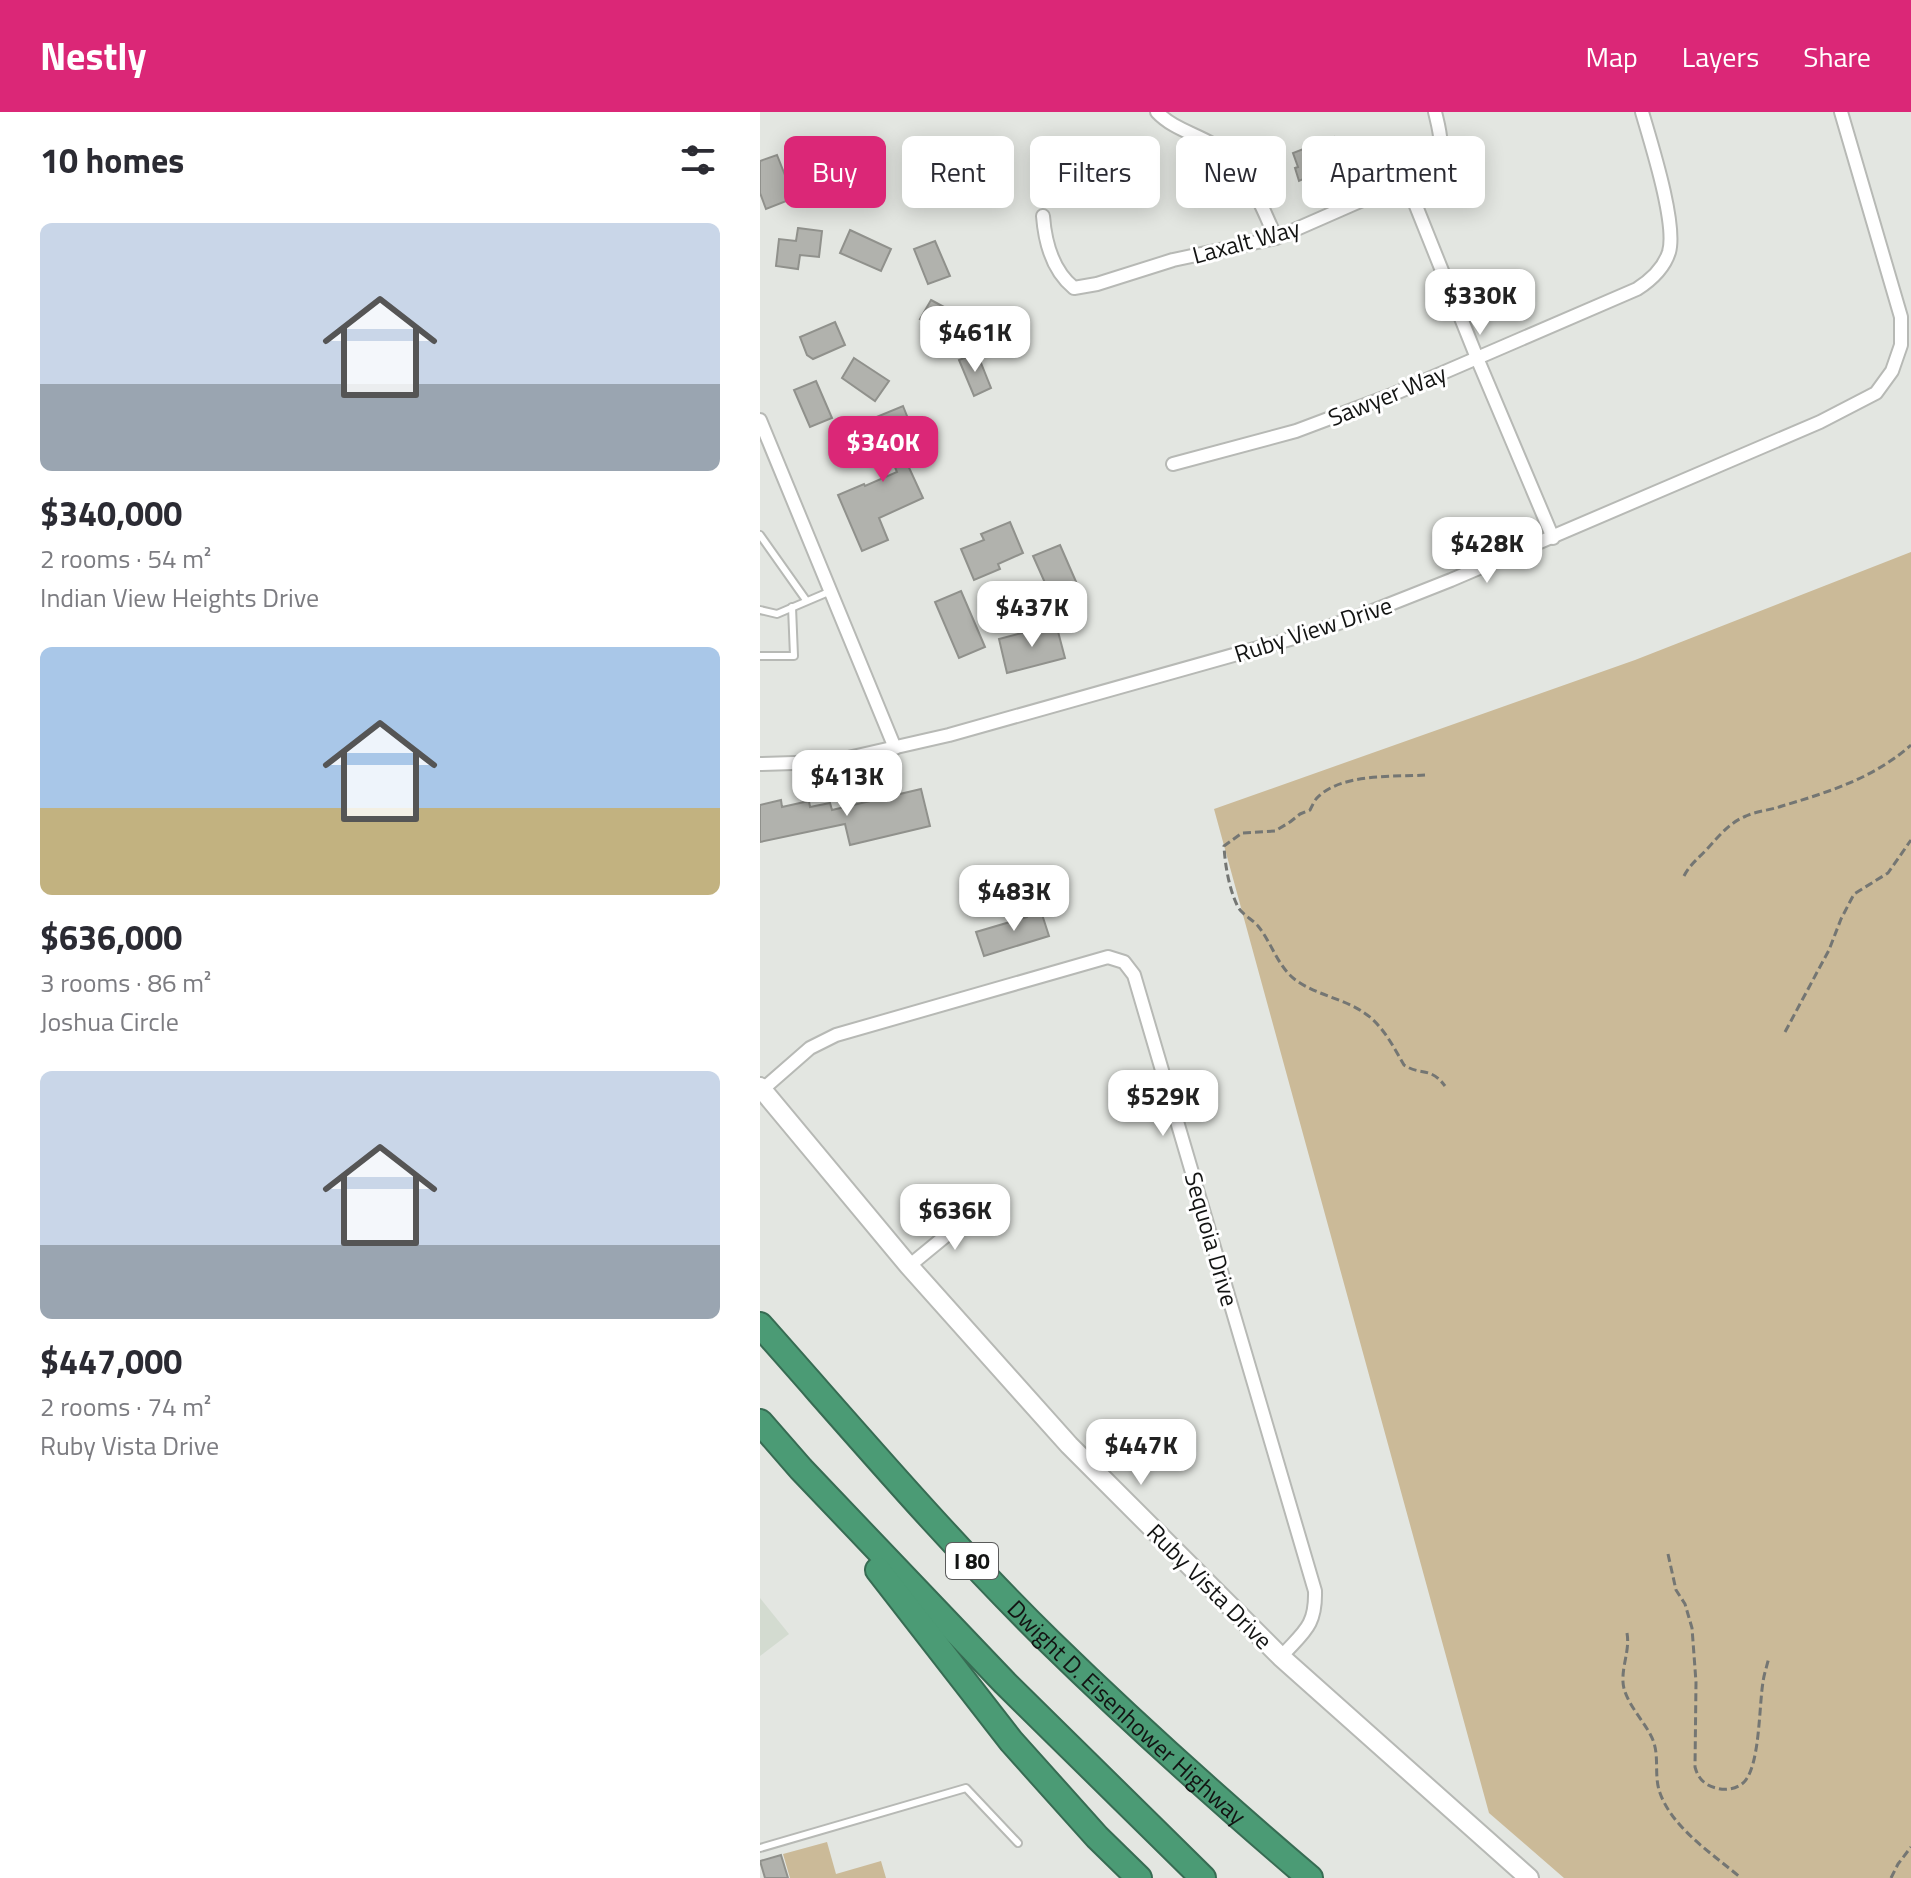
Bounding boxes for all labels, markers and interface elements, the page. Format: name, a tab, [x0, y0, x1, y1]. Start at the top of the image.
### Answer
text: Nestly	[40, 27, 147, 85]
text: Map	[1585, 35, 1638, 78]
text: Layers	[1682, 35, 1759, 78]
text: Share	[1803, 35, 1871, 78]
text: 10 homes	[40, 134, 184, 186]
chip: Buy	[784, 136, 886, 208]
chip: Rent	[902, 136, 1014, 208]
chip: Filters	[1030, 136, 1160, 208]
chip: New	[1176, 136, 1286, 208]
chip: Apartment	[1302, 136, 1485, 208]
icon: filters	[676, 138, 720, 182]
street label: Laxalt Way	[1188, 209, 1304, 273]
pin: $330K	[1424, 269, 1536, 337]
icon: home	[308, 275, 452, 419]
text: $330K	[1443, 275, 1517, 314]
pin: $461K	[919, 306, 1031, 374]
text: $461K	[938, 312, 1012, 351]
street label: Sawyer Way	[1322, 355, 1452, 435]
pin: $340K	[827, 416, 939, 484]
text: $340K	[846, 422, 920, 461]
text: $340,000	[40, 487, 182, 539]
pin: $428K	[1431, 517, 1543, 585]
text: $428K	[1450, 523, 1524, 562]
text: 2 rooms · 54 m²	[40, 539, 211, 578]
text: Indian View Heights Drive	[40, 578, 319, 617]
pin: $437K	[976, 581, 1088, 649]
text: $437K	[995, 587, 1069, 626]
street label: Ruby View Drive	[1229, 587, 1397, 671]
icon: home	[308, 699, 452, 843]
pin: $413K	[791, 750, 903, 818]
text: $413K	[810, 756, 884, 795]
pin: $483K	[958, 865, 1070, 933]
text: $483K	[977, 871, 1051, 910]
text: $636,000	[40, 911, 182, 963]
text: 3 rooms · 86 m²	[40, 963, 211, 1002]
text: Joshua Circle	[40, 1002, 179, 1041]
pin: $529K	[1107, 1070, 1219, 1138]
text: $529K	[1126, 1076, 1200, 1115]
icon: home	[308, 1123, 452, 1267]
street label: Sequoia Drive	[1176, 1168, 1248, 1310]
pin: $636K	[899, 1184, 1011, 1252]
text: $636K	[918, 1190, 992, 1229]
text: $447,000	[40, 1335, 182, 1387]
text: 2 rooms · 74 m²	[40, 1387, 211, 1426]
pin: $447K	[1085, 1419, 1197, 1487]
text: $447K	[1104, 1425, 1178, 1464]
text: Ruby Vista Drive	[40, 1426, 219, 1465]
street label: Ruby Vista Drive	[1139, 1515, 1281, 1657]
road number: I 80	[946, 1543, 998, 1579]
street label: Dwight D. Eisenhower Highway	[999, 1591, 1255, 1834]

